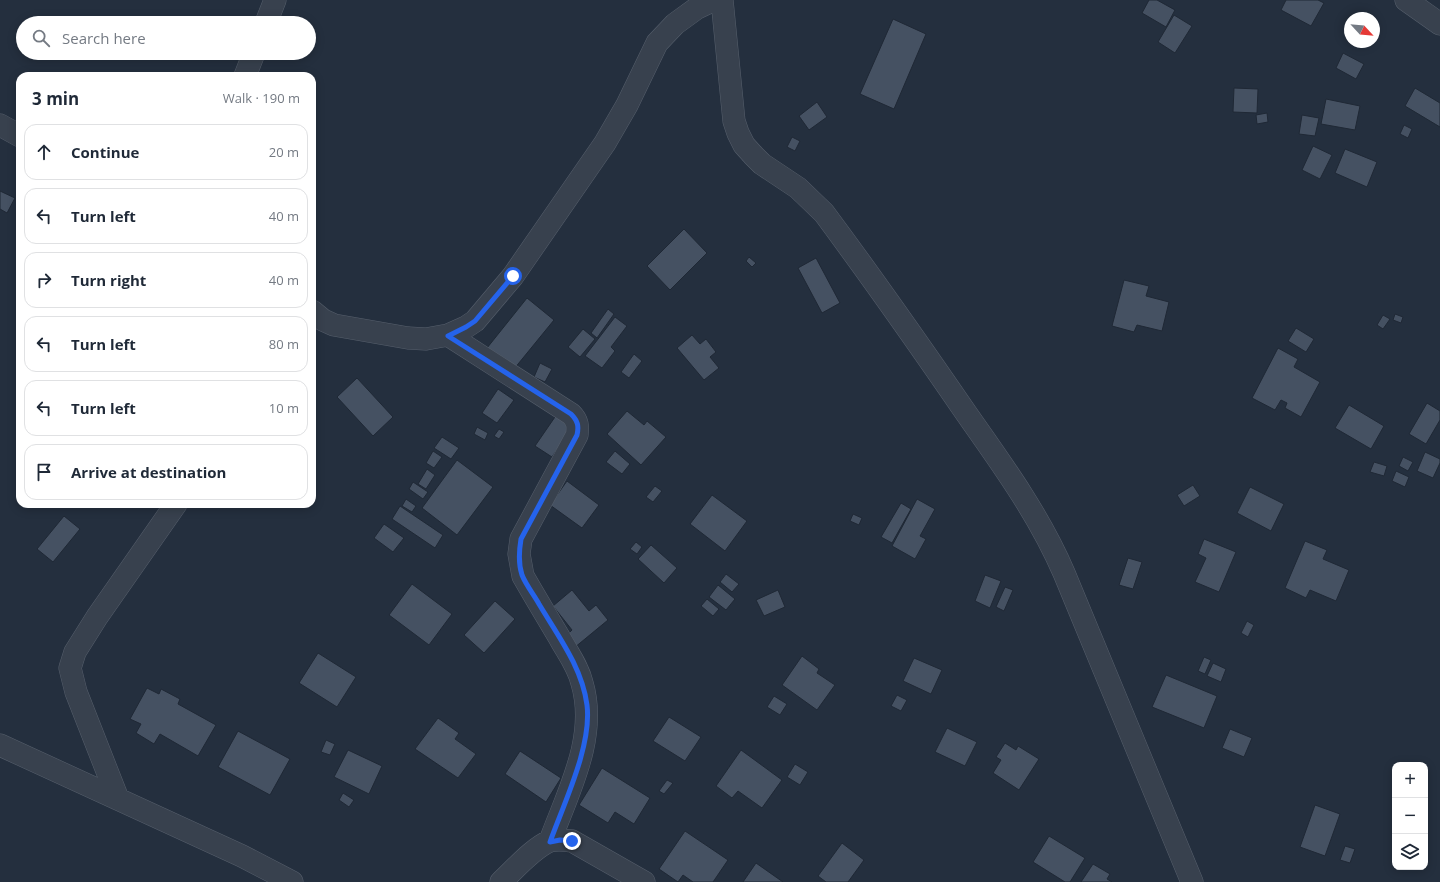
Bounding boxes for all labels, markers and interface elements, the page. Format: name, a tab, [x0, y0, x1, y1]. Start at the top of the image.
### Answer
north arrow	[1344, 12, 1380, 48]
search box	[16, 16, 316, 60]
icon: search	[30, 27, 52, 49]
text: Search here	[62, 28, 146, 48]
text: 3 min	[32, 87, 79, 110]
text: Walk · 190 m	[223, 89, 300, 107]
icon: ahead	[33, 141, 55, 163]
text: Continue	[71, 142, 139, 162]
text: 20 m	[269, 143, 299, 161]
icon: left	[33, 205, 55, 227]
text: Turn left	[71, 206, 136, 226]
text: 40 m	[269, 207, 299, 225]
route start	[504, 267, 522, 285]
icon: right	[33, 269, 55, 291]
text: Turn right	[71, 270, 146, 290]
text: 40 m	[269, 271, 299, 289]
icon: left	[33, 333, 55, 355]
text: Turn left	[71, 334, 136, 354]
text: 80 m	[269, 335, 299, 353]
icon: left	[33, 397, 55, 419]
text: Turn left	[71, 398, 136, 418]
text: 10 m	[269, 399, 299, 417]
icon: arrive	[33, 461, 55, 483]
text: Arrive at destination	[71, 462, 226, 482]
map controls	[1392, 762, 1428, 870]
button: +	[1392, 762, 1428, 798]
button: −	[1392, 798, 1428, 834]
route end	[563, 832, 581, 850]
button: layers	[1392, 834, 1428, 870]

